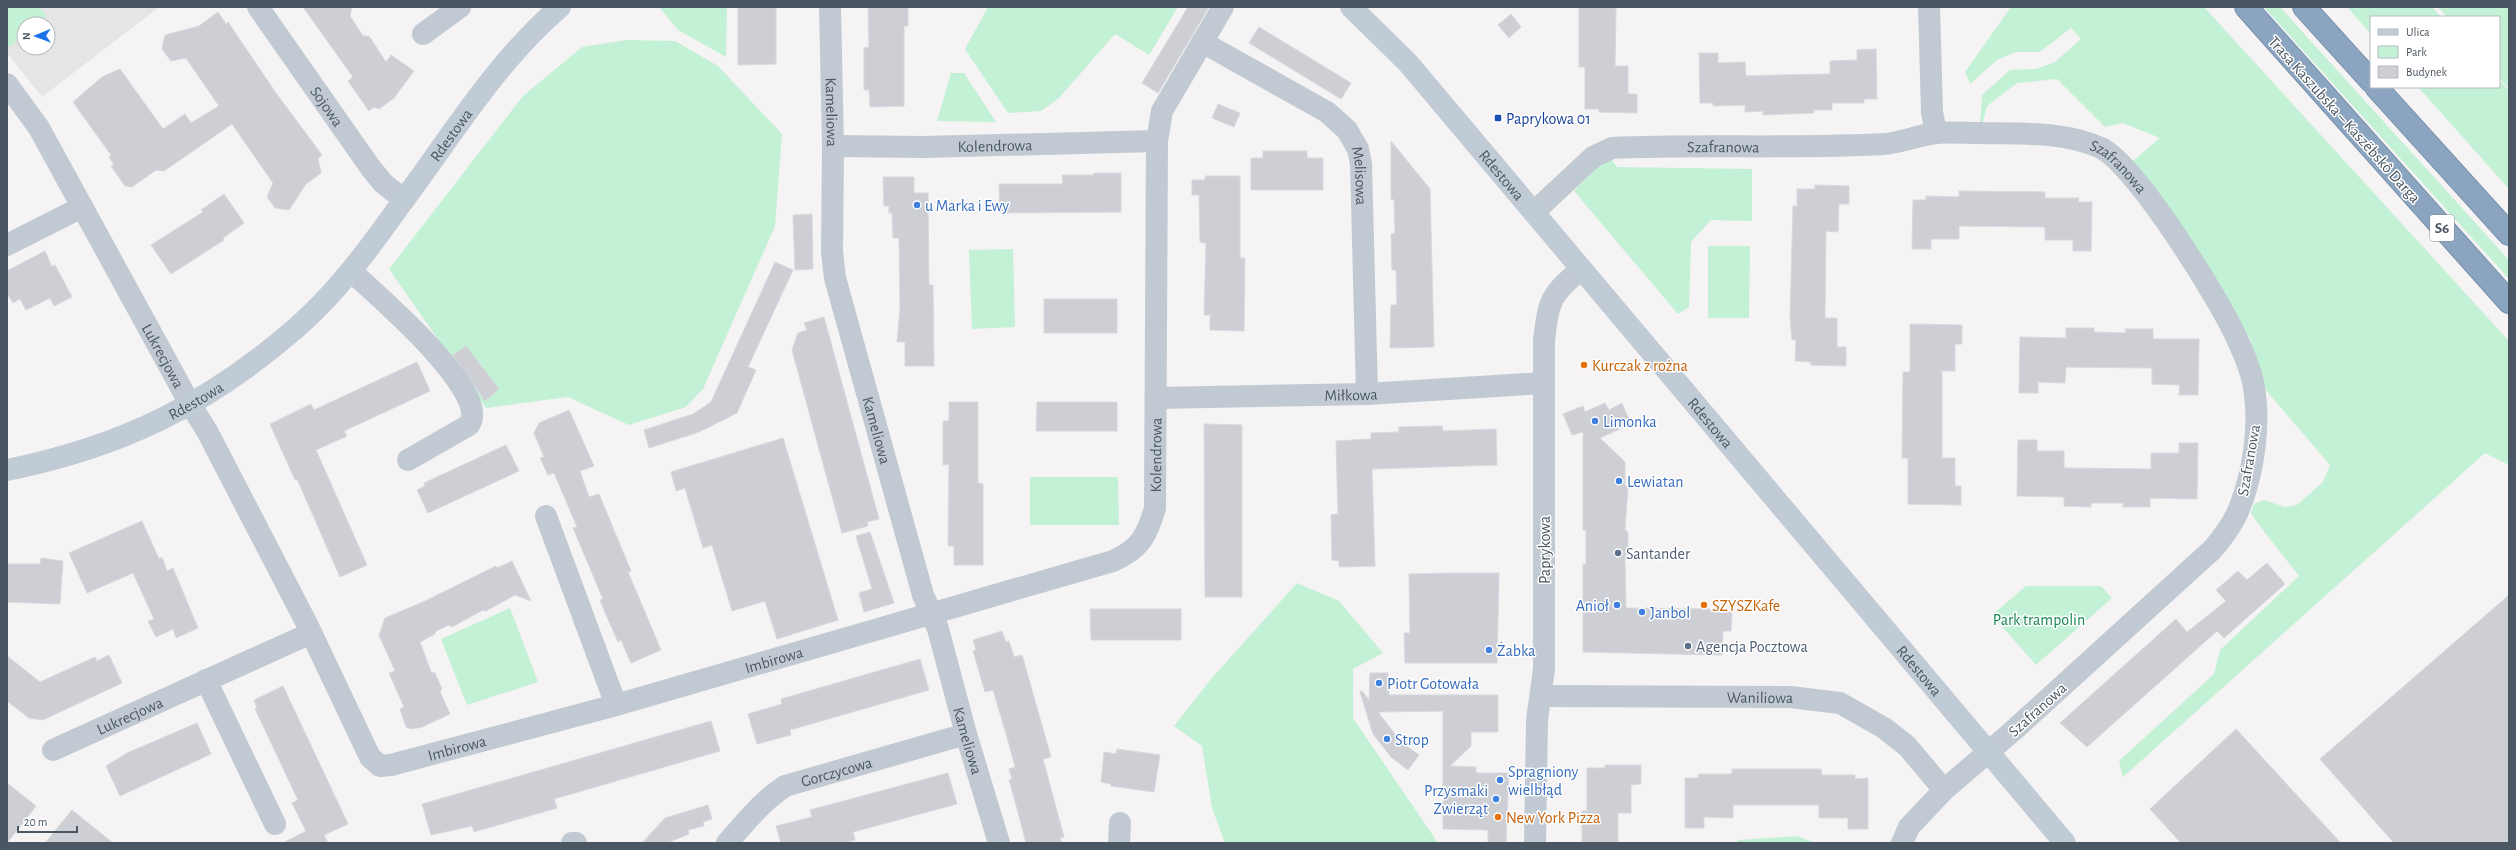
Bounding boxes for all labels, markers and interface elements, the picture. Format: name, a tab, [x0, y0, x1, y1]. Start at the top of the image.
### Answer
north arrow	[16, 16, 56, 56]
legend	[2370, 16, 2500, 88]
text: Ulica	[2406, 26, 2430, 38]
text: N	[21, 32, 32, 40]
street label: Trasa Kaszubska – Kaszëbskô Darga	[2265, 33, 2423, 206]
text: Park	[2406, 46, 2427, 58]
text: Budynek	[2406, 66, 2448, 79]
street label: Kameliowa	[823, 77, 840, 147]
street label: Sojowa	[307, 84, 346, 130]
street label: Rdestowa	[427, 106, 476, 165]
place label: Paprykowa 01	[1506, 111, 1591, 128]
marker: Paprykowa 01	[1493, 113, 1503, 123]
street label: Kolendrowa	[957, 137, 1033, 155]
street label: Szafranowa	[2088, 137, 2149, 197]
street label: Szafranowa	[1687, 139, 1759, 155]
street label: Melisowa	[1349, 145, 1369, 205]
street label: Rdestowa	[1476, 147, 1527, 204]
place label: u Marka i Ewy	[925, 198, 1009, 215]
marker: u Marka i Ewy	[912, 200, 922, 210]
road number: S6	[2430, 215, 2454, 241]
street label: Lukrecjowa	[139, 321, 187, 391]
place label: Kurczak z rożna	[1592, 358, 1688, 374]
marker: Kurczak z rożna	[1579, 360, 1589, 370]
street label: Rdestowa	[166, 379, 226, 423]
street label: Miłkowa	[1324, 386, 1378, 404]
street label: Kameliowa	[859, 395, 893, 466]
street label: Rdestowa	[1685, 395, 1736, 451]
place label: Limonka	[1603, 414, 1657, 430]
marker: Limonka	[1590, 416, 1600, 426]
street label: Kolendrowa	[1148, 417, 1164, 492]
street label: Szafranowa	[2235, 423, 2263, 497]
place label: Lewiatan	[1627, 474, 1683, 490]
marker: Lewiatan	[1614, 476, 1624, 486]
street label: Paprykowa	[1537, 516, 1554, 584]
place label: Santander	[1626, 546, 1691, 562]
marker: Santander	[1613, 548, 1623, 558]
place label: Anioł	[1576, 598, 1610, 614]
place label: SZYSZKafe	[1712, 598, 1780, 614]
marker: Anioł	[1612, 600, 1622, 610]
marker: SZYSZKafe	[1699, 600, 1709, 610]
place label: Janbol	[1650, 605, 1690, 621]
marker: Janbol	[1637, 607, 1647, 617]
park label: Park trampolin	[1993, 612, 2085, 628]
place label: Agencja Pocztowa	[1696, 639, 1808, 656]
place label: Żabka	[1497, 641, 1535, 659]
marker: Agencja Pocztowa	[1683, 641, 1693, 651]
street label: Rdestowa	[1893, 643, 1944, 699]
street label: Imbirowa	[743, 644, 805, 676]
marker: Żabka	[1484, 645, 1494, 655]
place label: Piotr Gotowała	[1387, 676, 1479, 692]
marker: Piotr Gotowała	[1374, 678, 1384, 688]
street label: Szafranowa	[2005, 680, 2070, 740]
street label: Waniliowa	[1727, 690, 1793, 706]
street label: Lukrecjowa	[94, 694, 165, 738]
street label: Kameliowa	[950, 705, 985, 777]
place label: Strop	[1395, 732, 1429, 748]
street label: Imbirowa	[426, 733, 488, 764]
marker: Strop	[1382, 734, 1392, 744]
street label: Gorczycowa	[799, 754, 874, 790]
place label: Spragniony wielbłąd	[1508, 764, 1579, 798]
marker: Spragniony wielbłąd	[1495, 775, 1505, 785]
place label: Przysmaki Zwierząt	[1424, 783, 1488, 817]
marker: Przysmaki Zwierząt	[1491, 794, 1501, 804]
scale bar	[18, 808, 77, 834]
place label: New York Pizza	[1506, 810, 1600, 826]
marker: New York Pizza	[1493, 812, 1503, 822]
text: 20 m	[24, 816, 47, 828]

